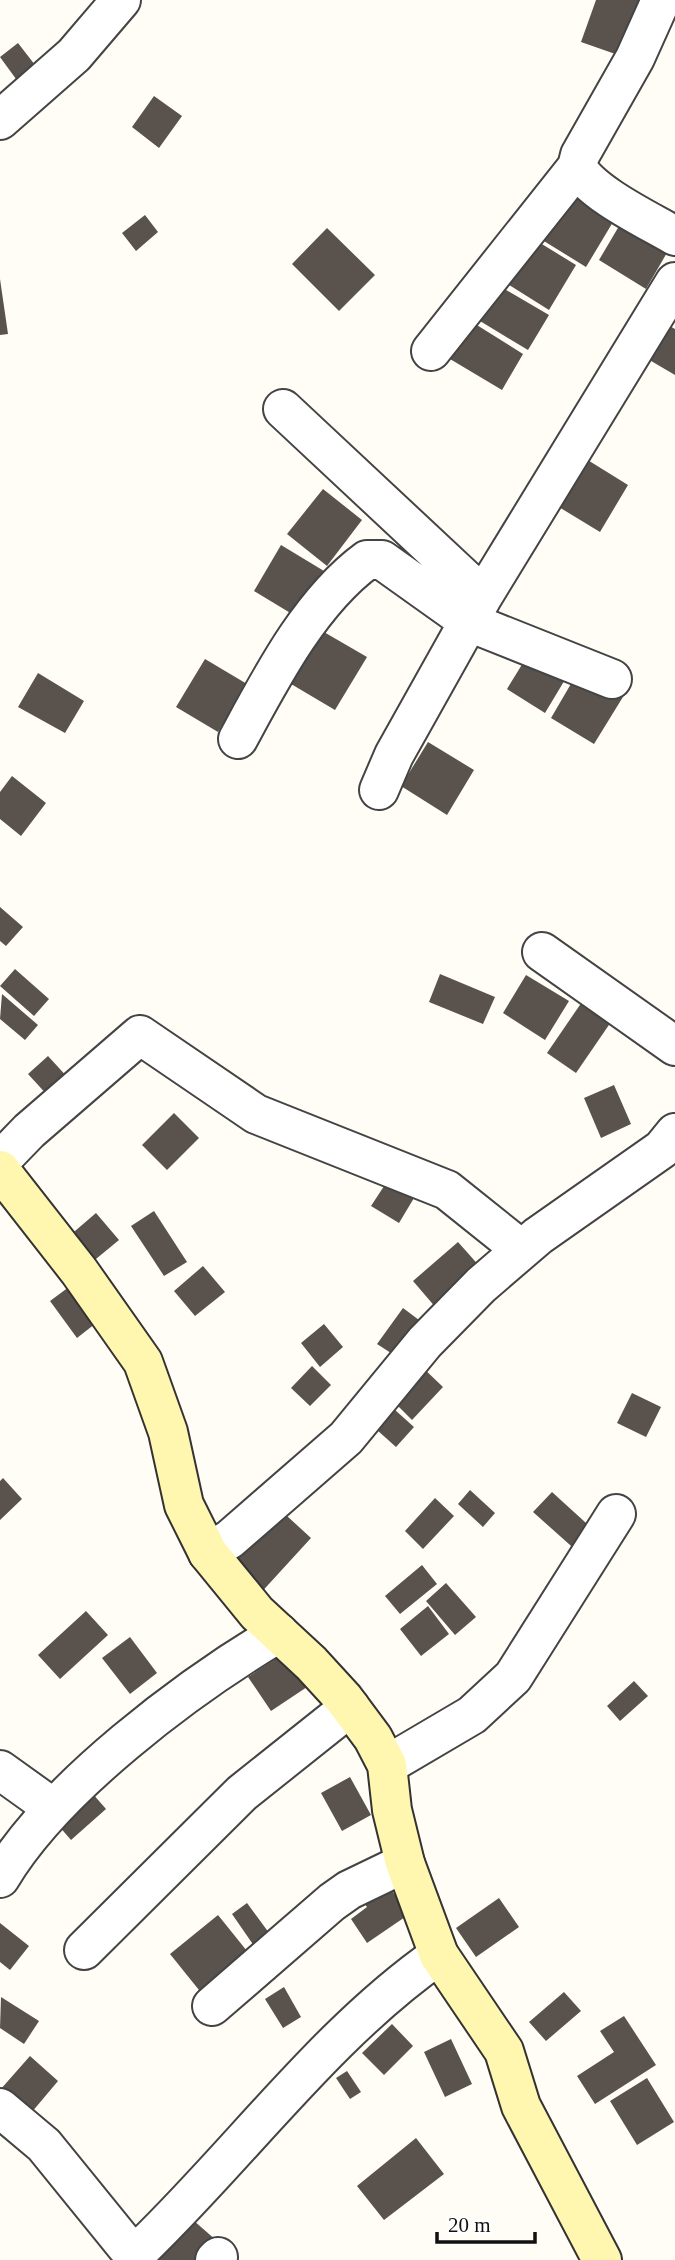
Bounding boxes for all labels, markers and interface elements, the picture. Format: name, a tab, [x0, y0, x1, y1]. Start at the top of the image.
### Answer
scale bar	[437, 2200, 535, 2244]
text: 20 m	[448, 2213, 491, 2237]

